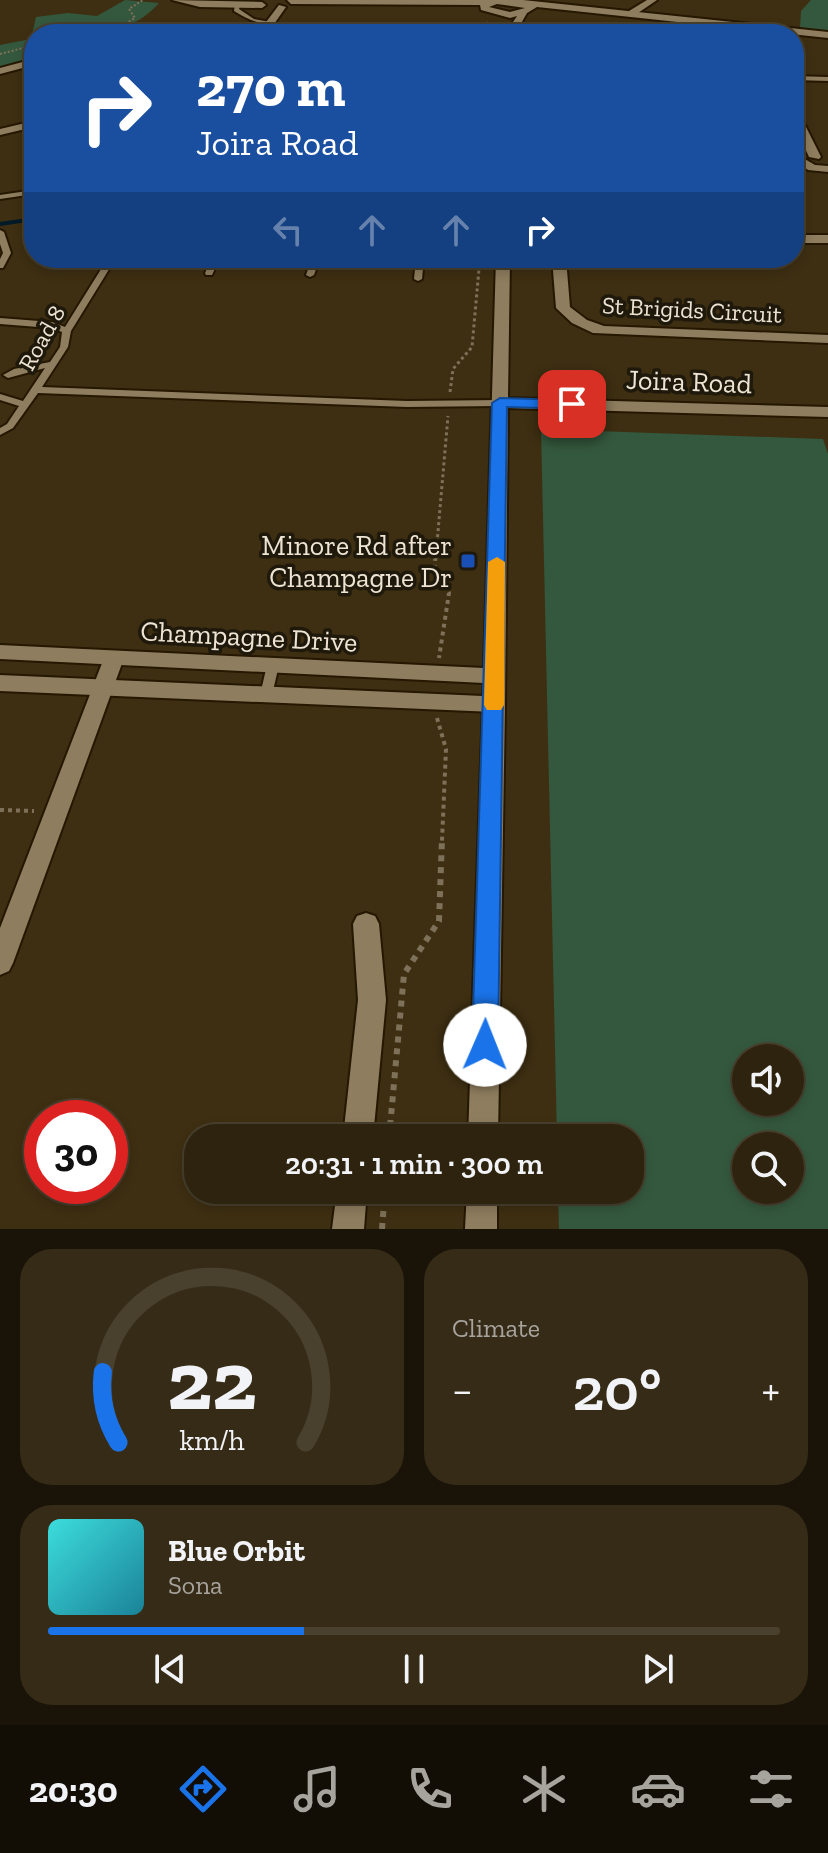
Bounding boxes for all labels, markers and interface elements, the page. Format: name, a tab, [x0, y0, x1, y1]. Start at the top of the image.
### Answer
text: 270 m	[196, 53, 346, 120]
icon: right	[64, 56, 168, 160]
text: Joira Road	[196, 121, 358, 164]
icon: left	[266, 208, 310, 252]
icon: ahead	[350, 208, 394, 252]
icon: ahead	[434, 208, 478, 252]
icon: right	[518, 208, 562, 252]
street label: St Brigids Circuit	[601, 290, 783, 329]
street label: Road 8	[12, 300, 71, 375]
street label: Joira Road	[625, 363, 753, 400]
pin	[538, 370, 606, 438]
icon: arrive	[550, 382, 594, 426]
place label: Minore Rd after Champagne Dr	[261, 529, 452, 594]
marker: Minore Rd after Champagne Dr	[459, 552, 477, 570]
street label: Champagne Drive	[140, 614, 358, 659]
position arrow	[443, 1003, 527, 1087]
map controls	[732, 1044, 804, 1204]
button: sound	[732, 1044, 804, 1116]
speed limit sign: 30	[24, 1100, 128, 1204]
button: search	[732, 1132, 804, 1204]
text: 20:31 · 1 min · 300 m	[285, 1146, 543, 1182]
text: Climate	[452, 1312, 540, 1344]
text: 22	[167, 1330, 257, 1430]
text: 20°	[573, 1353, 661, 1425]
text: −	[452, 1363, 473, 1416]
text: +	[761, 1363, 780, 1416]
text: km/h	[179, 1423, 245, 1457]
text: Blue Orbit	[168, 1533, 305, 1569]
text: Sona	[168, 1569, 223, 1601]
icon: previous	[148, 1647, 192, 1691]
icon: pause	[392, 1647, 436, 1691]
icon: next	[636, 1647, 680, 1691]
icon: directions	[175, 1761, 231, 1817]
icon: music	[289, 1761, 345, 1817]
icon: phone	[402, 1761, 458, 1817]
icon: climate	[516, 1761, 572, 1817]
icon: car	[630, 1761, 686, 1817]
icon: filters	[743, 1761, 799, 1817]
text: 20:30	[29, 1768, 118, 1811]

